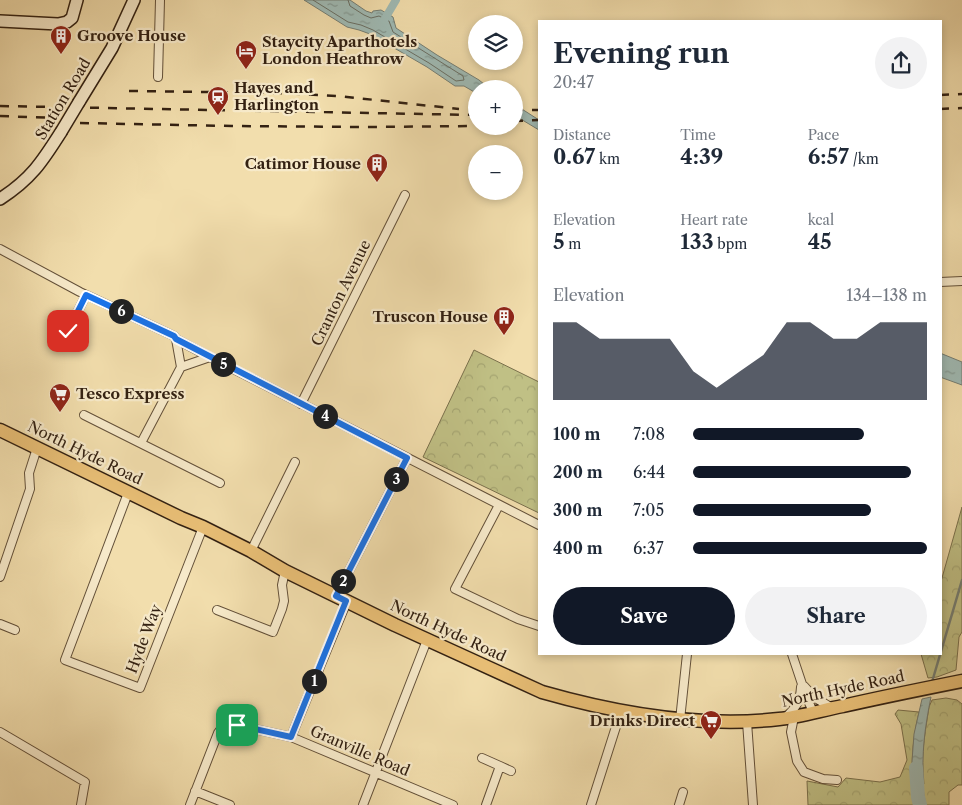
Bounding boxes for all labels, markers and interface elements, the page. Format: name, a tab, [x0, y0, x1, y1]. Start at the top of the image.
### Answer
map controls	[468, 15, 523, 200]
button: layers	[468, 15, 523, 70]
building icon: Groove House	[49, 24, 73, 55]
place label: Groove House	[77, 26, 186, 45]
place label: Staycity Aparthotels London Heathrow	[262, 32, 417, 68]
text: Evening run	[553, 36, 729, 70]
button: share	[875, 37, 927, 89]
hotel icon: Staycity Aparthotels London Heathrow	[234, 39, 258, 70]
street label: Station Road	[31, 55, 94, 143]
text: 20:47	[553, 72, 594, 92]
place label: Hayes and Harlington	[234, 78, 320, 114]
button: +	[468, 80, 523, 135]
station icon: Hayes and Harlington	[206, 85, 230, 116]
text: Distance	[553, 126, 611, 144]
text: Time	[680, 126, 716, 144]
text: Pace	[808, 126, 839, 144]
text: 0.67	[553, 144, 595, 169]
text: 4:39	[680, 144, 723, 169]
text: 6:57	[808, 144, 849, 169]
button: −	[468, 145, 523, 200]
text: km	[595, 150, 620, 168]
text: /km	[849, 150, 879, 168]
building icon: Catimor House	[365, 152, 389, 183]
place label: Catimor House	[245, 154, 361, 173]
text: Elevation	[553, 211, 616, 229]
text: Heart rate	[680, 211, 748, 229]
text: kcal	[808, 211, 834, 229]
text: 5	[553, 229, 565, 254]
text: 133	[680, 229, 714, 254]
text: 45	[808, 229, 832, 254]
text: m	[565, 235, 581, 253]
text: bpm	[714, 235, 747, 253]
street label: Cranton Avenue	[307, 237, 374, 349]
text: Elevation	[553, 285, 624, 305]
text: 134–138 m	[846, 285, 927, 305]
pin: 6	[108, 298, 134, 324]
text: 6	[117, 302, 126, 320]
building icon: Truscon House	[492, 305, 516, 336]
place label: Truscon House	[372, 307, 488, 326]
pin	[47, 310, 89, 352]
icon: check	[54, 317, 82, 345]
pin: 5	[210, 352, 236, 376]
text: 5	[220, 355, 227, 373]
supermarket icon: Tesco Express	[48, 382, 72, 413]
place label: Tesco Express	[76, 384, 184, 403]
pin: 4	[312, 404, 338, 428]
text: 4	[321, 407, 330, 425]
street label: North Hyde Road	[25, 417, 146, 489]
text: 100 m	[553, 424, 600, 444]
text: 7:08	[633, 424, 665, 444]
text: 200 m	[553, 462, 603, 482]
text: 6:44	[633, 462, 665, 482]
pin: 3	[384, 466, 408, 492]
text: 3	[393, 470, 400, 488]
text: 300 m	[553, 500, 602, 520]
text: 7:05	[633, 500, 664, 520]
text: 400 m	[553, 538, 603, 558]
text: 6:37	[633, 538, 664, 558]
pin: 2	[330, 568, 356, 594]
text: 2	[339, 572, 348, 590]
button: Save	[553, 587, 735, 645]
button: Share	[745, 587, 927, 645]
street label: North Hyde Road	[387, 595, 509, 666]
street label: Hyde Way	[122, 601, 166, 676]
street label: North Hyde Road	[780, 666, 906, 711]
pin: 1	[302, 668, 326, 694]
text: 1	[311, 672, 318, 690]
pin	[216, 704, 258, 746]
supermarket icon: Drinks Direct	[699, 709, 723, 740]
icon: arrive	[223, 711, 251, 739]
place label: Drinks Direct	[590, 711, 695, 730]
street label: Granville Road	[308, 721, 413, 780]

